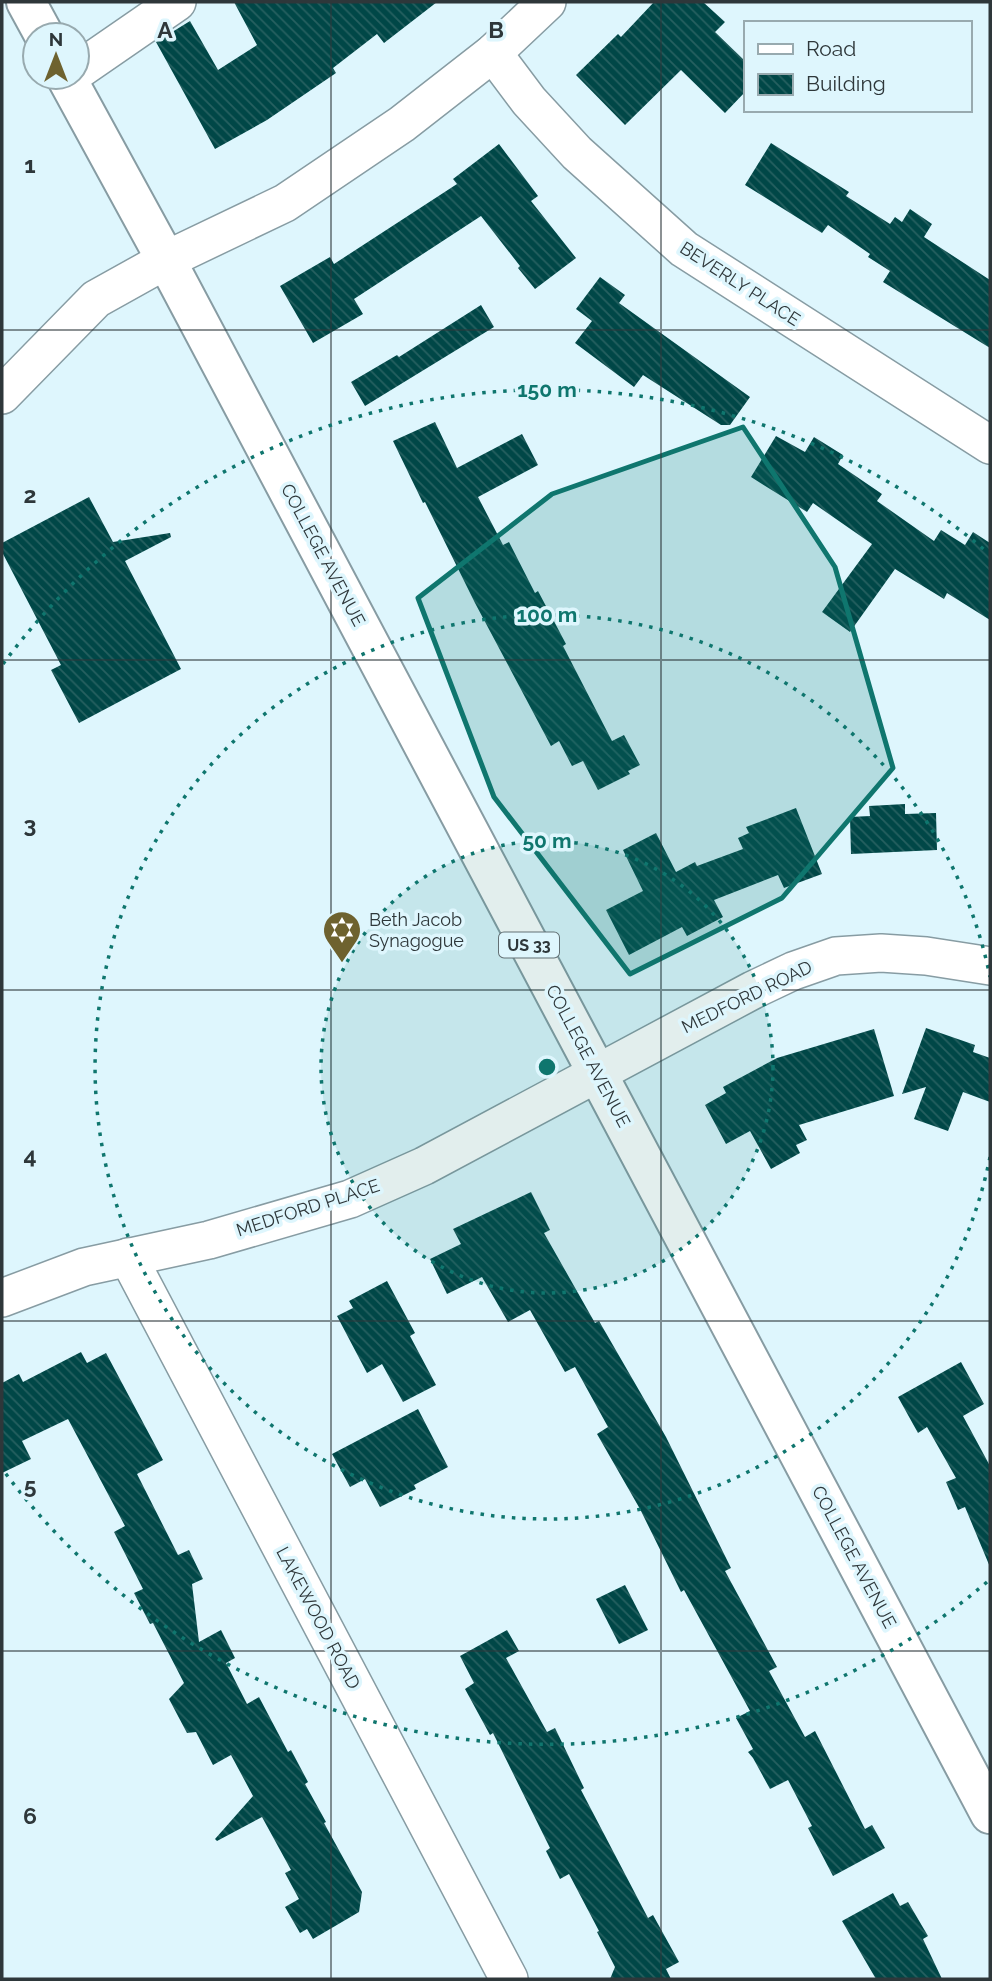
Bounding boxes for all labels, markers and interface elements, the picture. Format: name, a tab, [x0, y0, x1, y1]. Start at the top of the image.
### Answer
text: A	[157, 16, 173, 43]
text: B	[488, 16, 504, 43]
north arrow	[21, 21, 91, 91]
legend	[744, 21, 971, 112]
text: N	[49, 28, 63, 50]
text: Road	[806, 36, 856, 61]
text: Building	[806, 71, 886, 96]
text: 1	[24, 151, 36, 178]
street label: BEVERLY PLACE	[676, 237, 804, 330]
text: 150 m	[517, 377, 577, 402]
street label: COLLEGE AVENUE	[277, 480, 370, 629]
text: 2	[24, 481, 36, 508]
text: 100 m	[517, 602, 577, 627]
text: 3	[24, 811, 36, 838]
text: 50 m	[522, 828, 572, 853]
synagogue icon: Beth Jacob Synagogue	[321, 909, 363, 964]
place label: Beth Jacob Synagogue	[369, 909, 464, 951]
road number: US 33	[499, 932, 559, 958]
street label: MEDFORD ROAD	[678, 956, 816, 1037]
street label: COLLEGE AVENUE	[542, 981, 635, 1130]
centre of rings	[535, 1055, 559, 1079]
text: 4	[23, 1142, 37, 1169]
street label: MEDFORD PLACE	[234, 1174, 382, 1241]
text: 5	[24, 1472, 37, 1499]
street label: COLLEGE AVENUE	[808, 1482, 901, 1631]
street label: LAKEWOOD ROAD	[272, 1543, 365, 1693]
text: 6	[23, 1802, 37, 1829]

